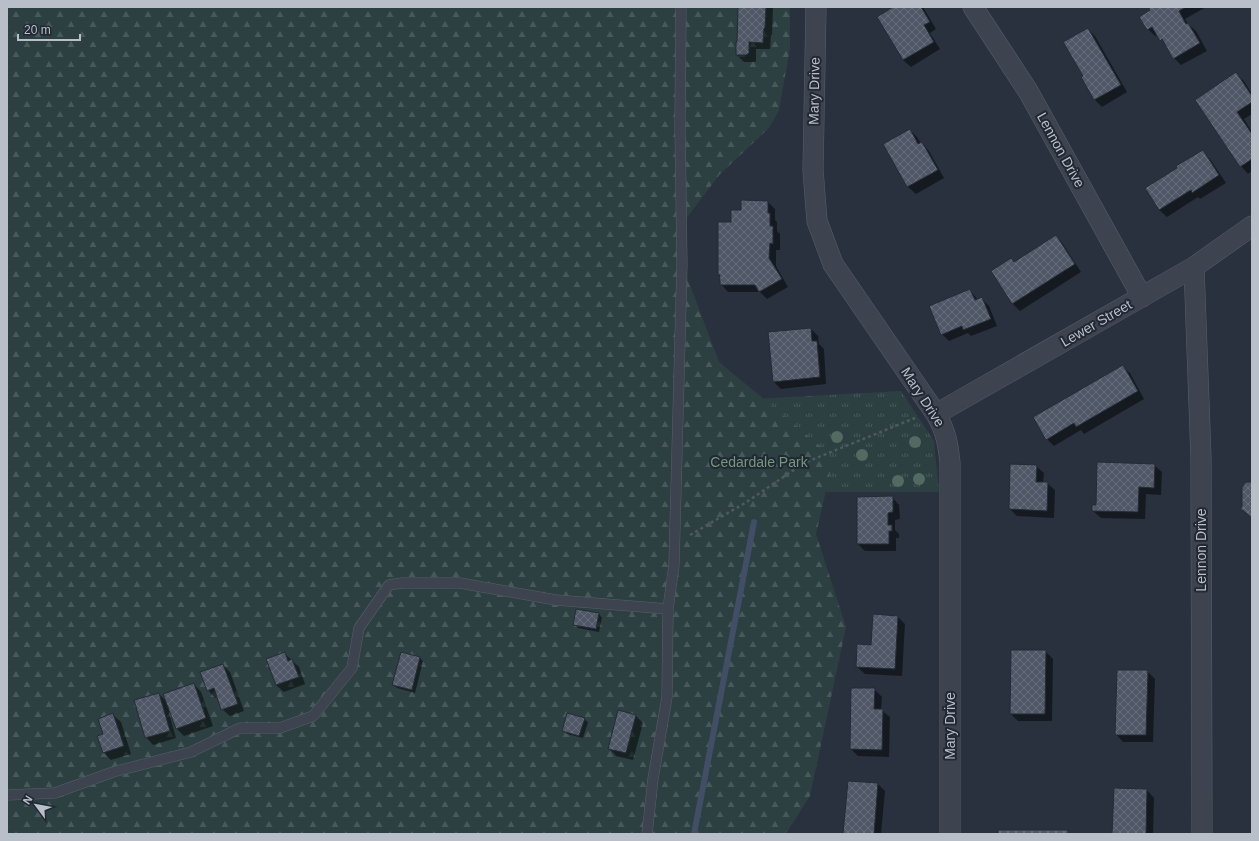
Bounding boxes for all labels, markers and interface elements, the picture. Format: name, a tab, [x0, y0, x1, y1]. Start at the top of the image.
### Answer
scale bar	[18, 16, 80, 42]
text: 20 m	[24, 23, 51, 37]
street label: Mary Drive	[805, 57, 823, 125]
street label: Lennon Drive	[1034, 110, 1088, 190]
street label: Lewer Street	[1058, 296, 1134, 350]
street label: Mary Drive	[898, 364, 948, 430]
park label: Cedardale Park	[710, 454, 809, 470]
street label: Lennon Drive	[1193, 508, 1209, 592]
street label: Mary Drive	[942, 692, 958, 760]
north arrow	[16, 785, 56, 825]
text: N	[20, 793, 35, 806]

